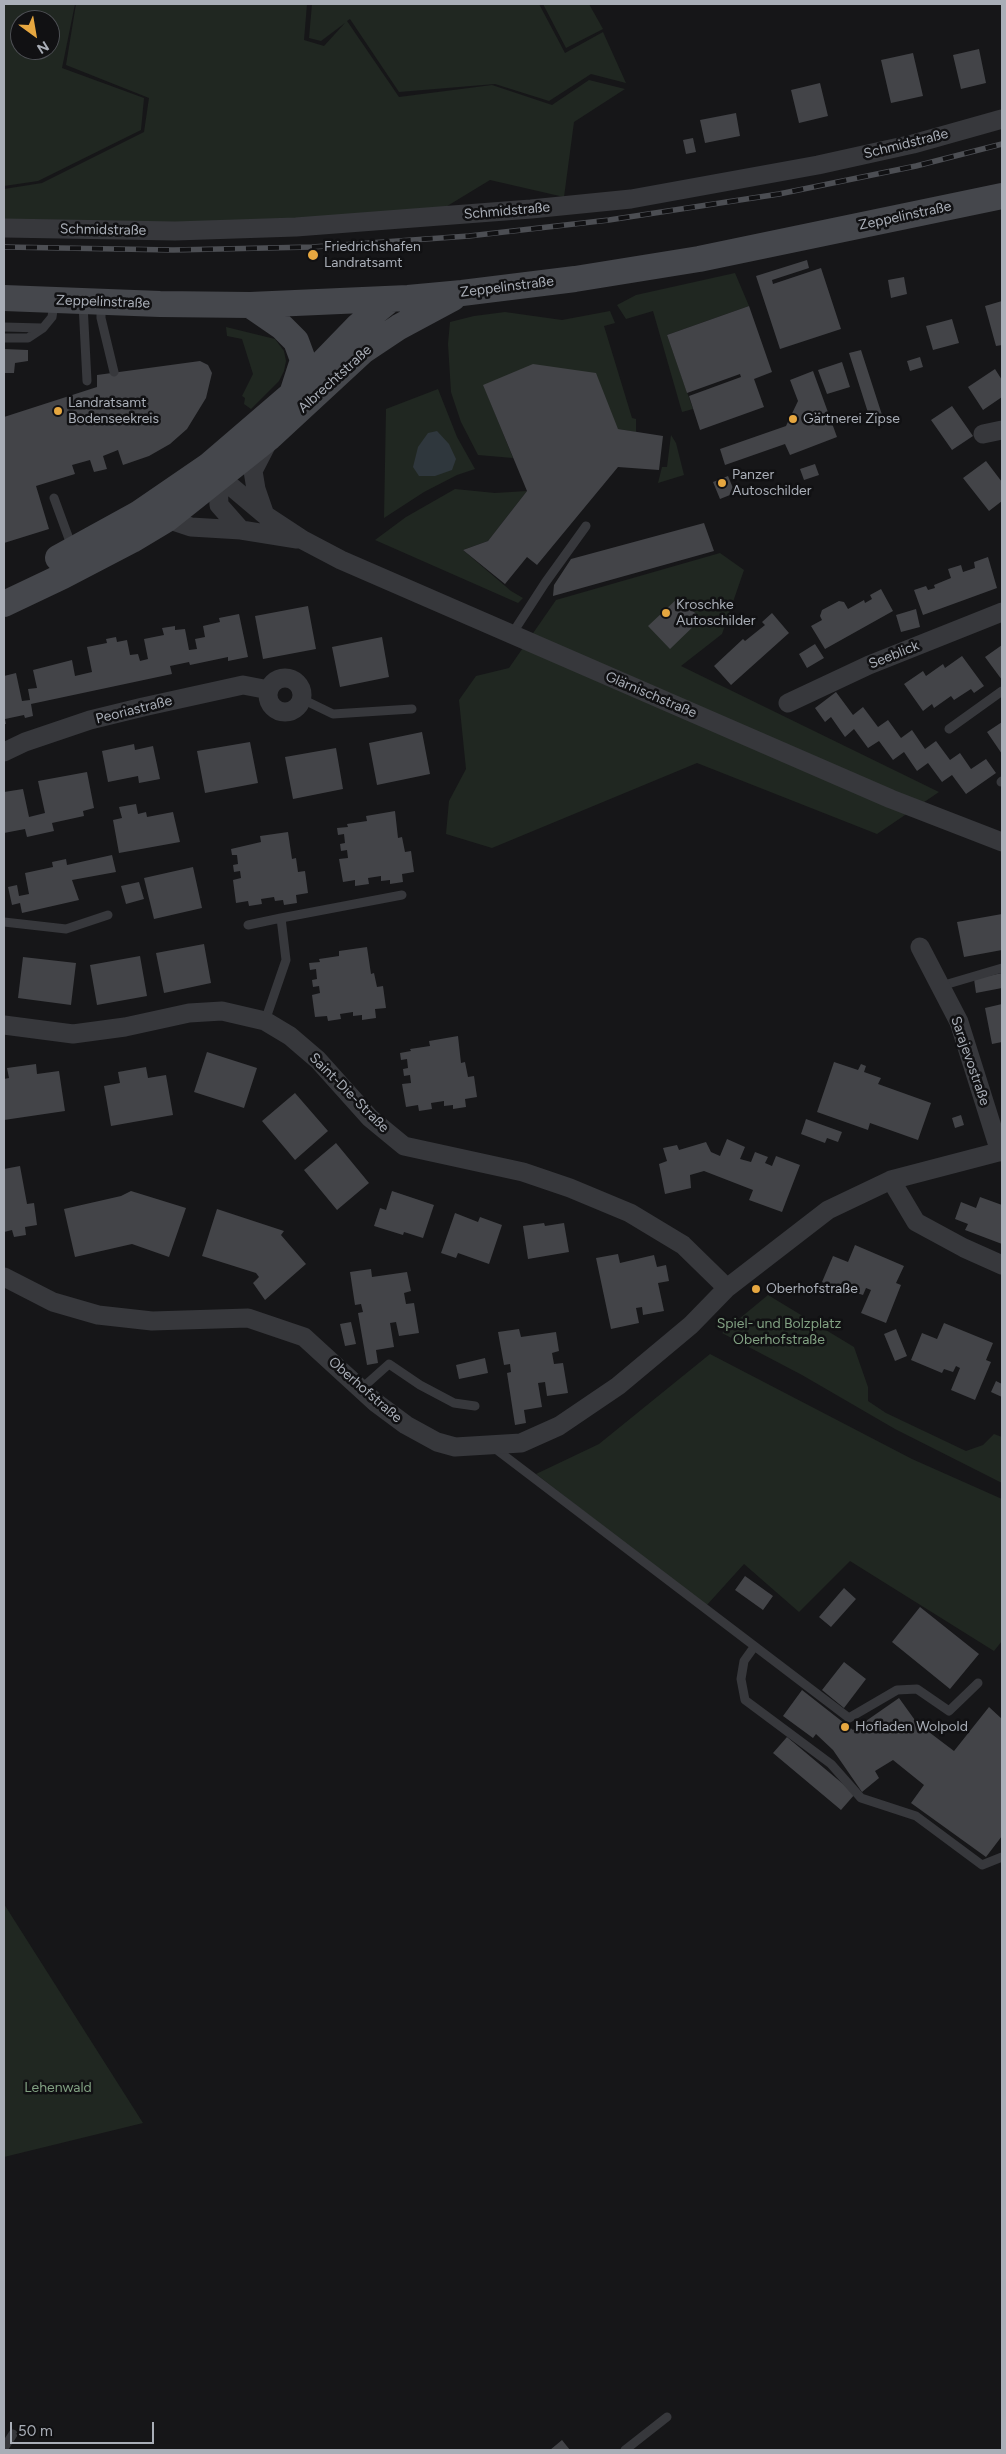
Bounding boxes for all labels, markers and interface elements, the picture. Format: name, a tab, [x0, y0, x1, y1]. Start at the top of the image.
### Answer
north arrow	[10, 10, 60, 60]
text: N	[34, 37, 52, 57]
street label: Schmidstraße	[862, 125, 950, 163]
street label: Zeppelinstraße	[857, 198, 953, 234]
street label: Schmidstraße	[463, 199, 551, 223]
street label: Schmidstraße	[60, 221, 146, 239]
place label: Friedrichshafen Landratsamt	[324, 239, 421, 272]
marker: Friedrichshafen Landratsamt	[306, 248, 320, 262]
street label: Zeppelinstraße	[459, 273, 555, 301]
street label: Zeppelinstraße	[56, 292, 150, 312]
street label: Albrechtstraße	[295, 342, 375, 416]
place label: Landratsamt Bodenseekreis	[68, 395, 159, 428]
marker: Landratsamt Bodenseekreis	[52, 405, 64, 417]
place label: Gärtnerei Zipse	[803, 411, 900, 427]
marker: Gärtnerei Zipse	[787, 413, 799, 425]
place label: Panzer Autoschilder	[732, 467, 811, 500]
marker: Panzer Autoschilder	[716, 477, 728, 489]
place label: Kroschke Autoschilder	[676, 597, 755, 630]
marker: Kroschke Autoschilder	[660, 607, 672, 619]
street label: Seeblick	[866, 637, 922, 673]
street label: Glärnischstraße	[603, 668, 699, 722]
street label: Peoriastraße	[94, 692, 174, 728]
street label: Sarajevostraße	[947, 1014, 993, 1108]
street label: Saint-Die-Straße	[306, 1050, 392, 1136]
place label: Oberhofstraße	[766, 1281, 858, 1297]
marker: Oberhofstraße	[750, 1283, 762, 1295]
park label: Spiel- und Bolzplatz Oberhofstraße	[717, 1316, 841, 1348]
street label: Oberhofstraße	[325, 1354, 405, 1426]
place label: Hofladen Wolpold	[855, 1719, 968, 1735]
marker: Hofladen Wolpold	[839, 1721, 851, 1733]
park label: Lehenwald	[24, 2080, 92, 2096]
scale bar	[12, 2412, 156, 2444]
text: 50 m	[18, 2422, 53, 2440]

